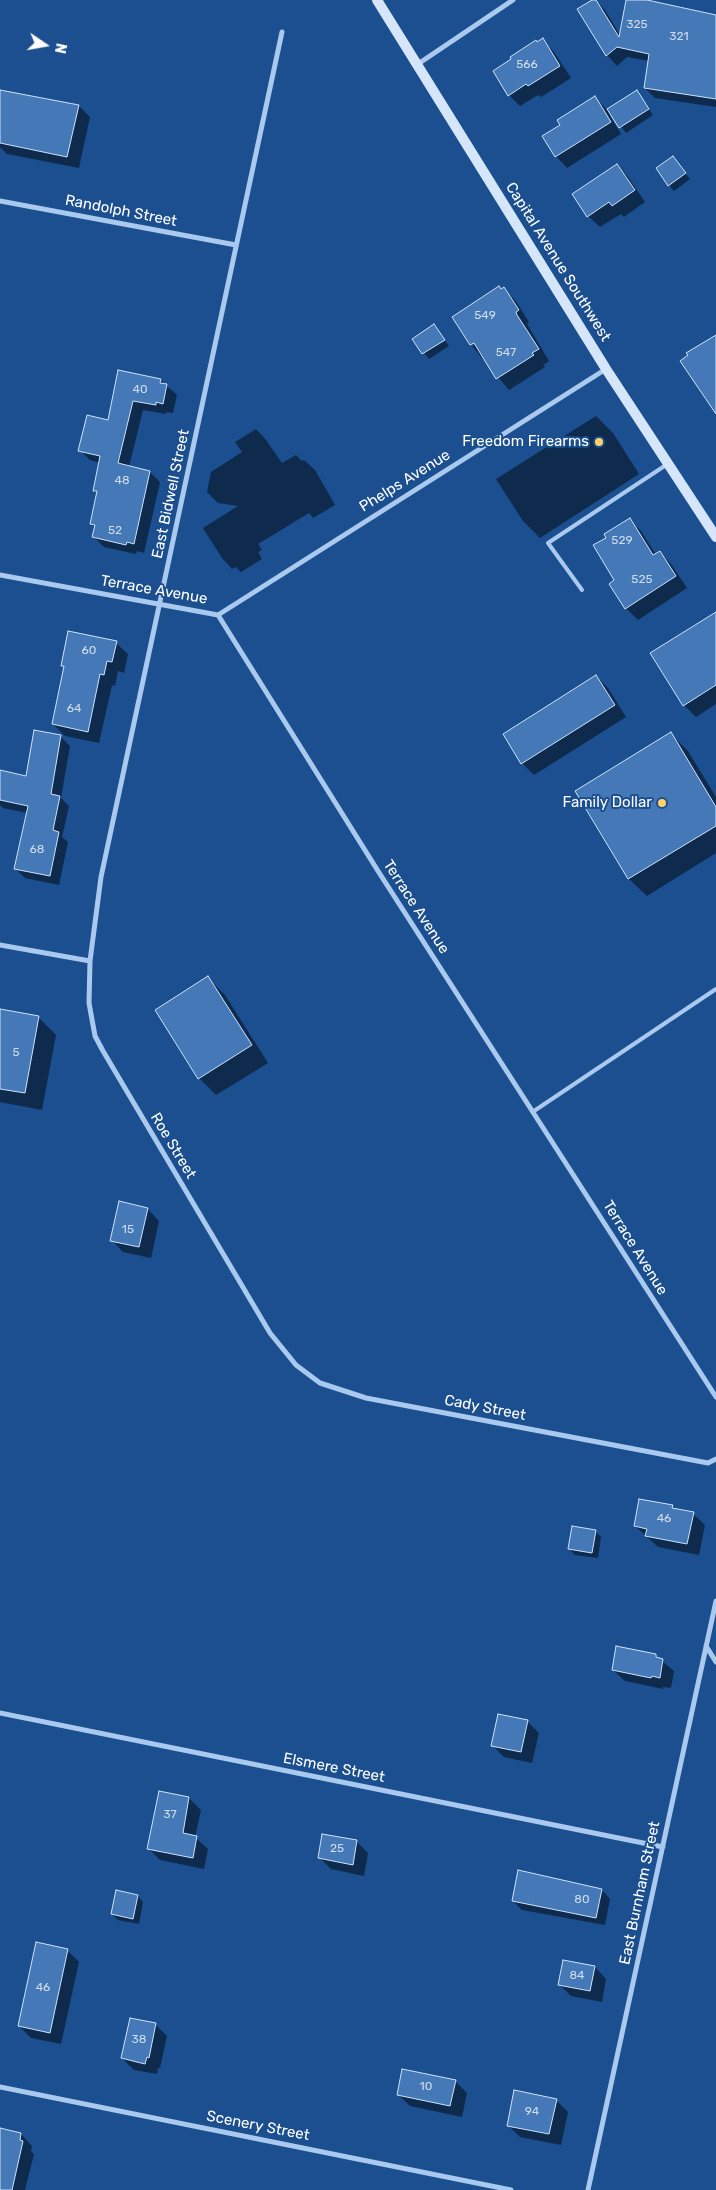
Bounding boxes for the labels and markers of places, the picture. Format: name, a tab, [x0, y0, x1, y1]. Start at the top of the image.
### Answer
place label: Freedom Firearms	[462, 433, 589, 451]
marker: Freedom Firearms	[593, 436, 605, 448]
place label: Family Dollar	[563, 794, 652, 812]
marker: Family Dollar	[656, 797, 668, 809]

